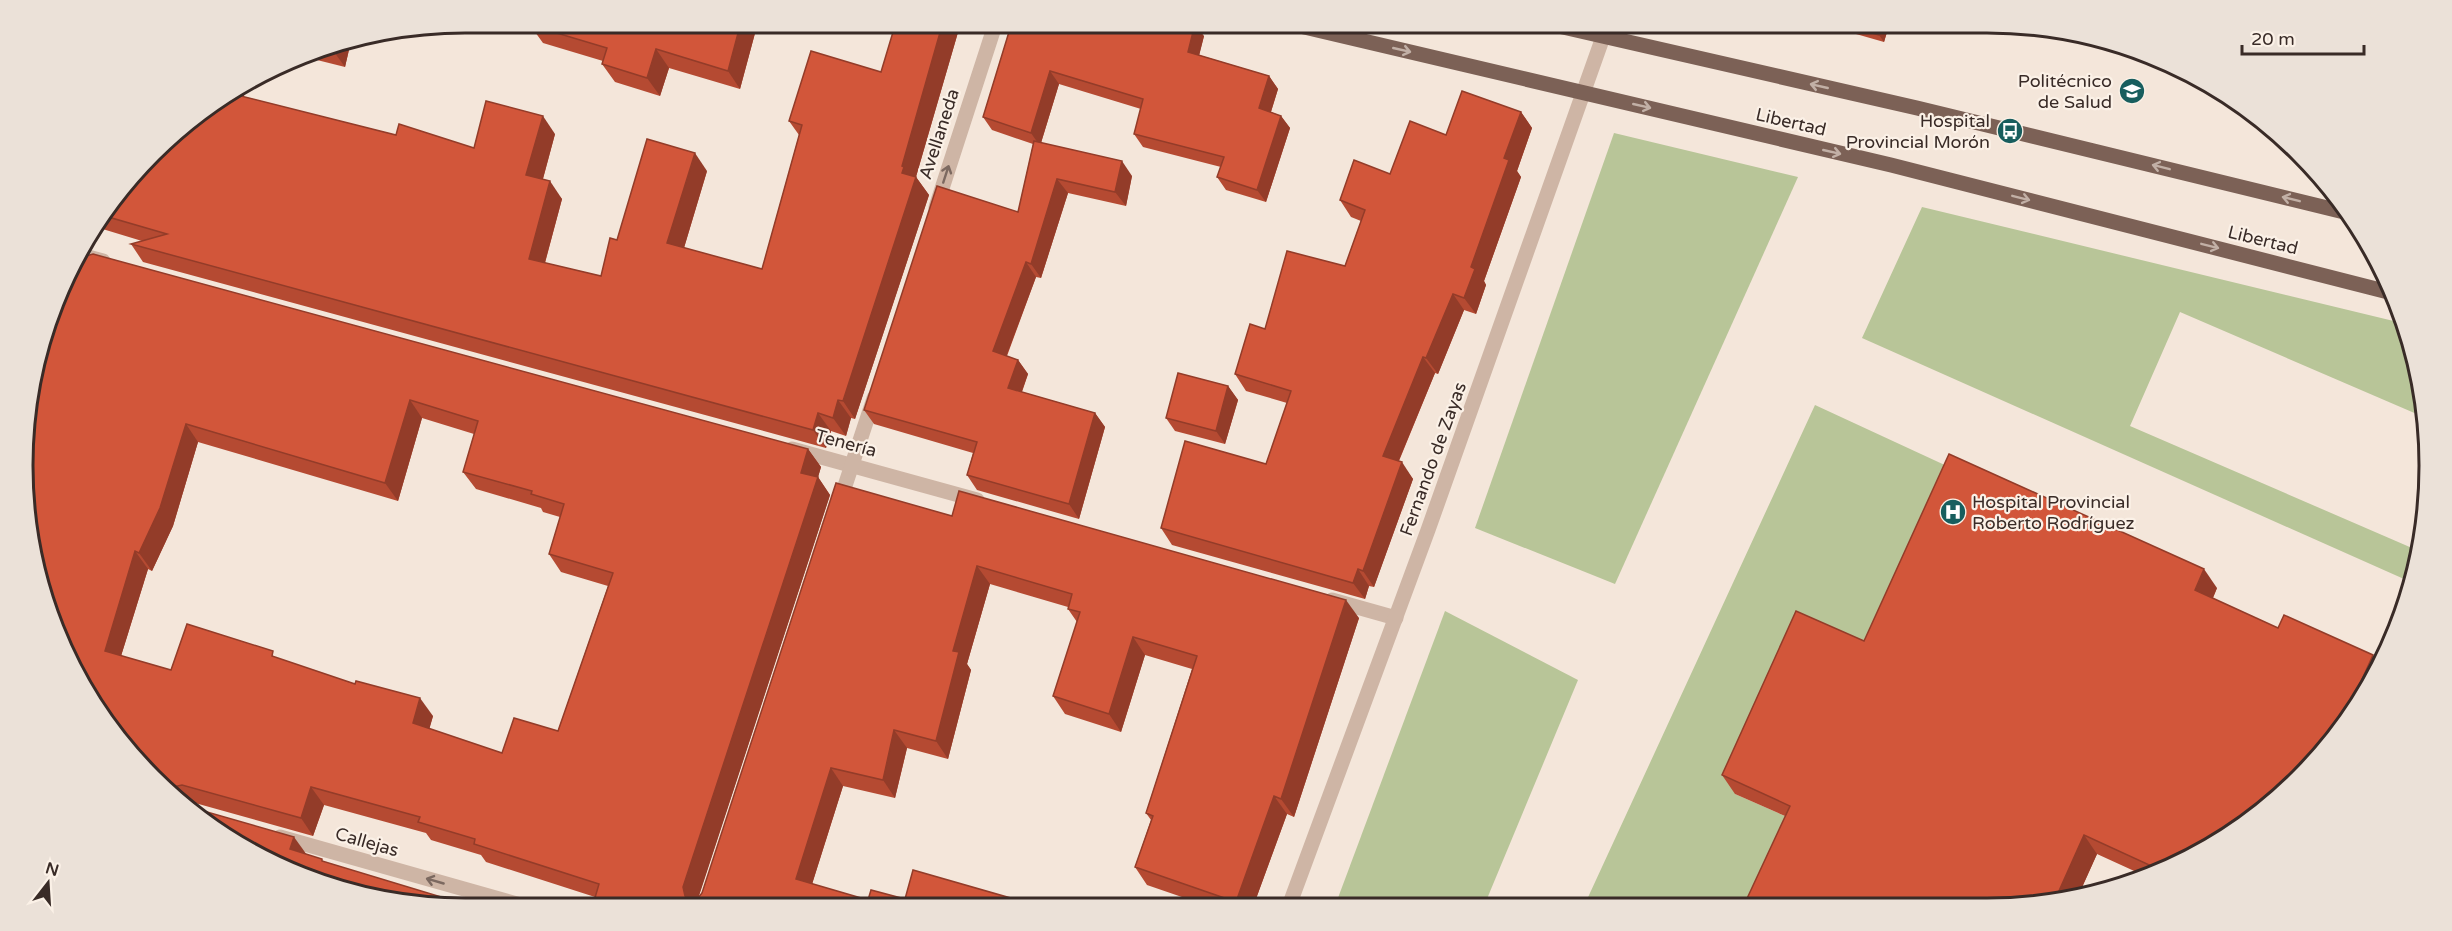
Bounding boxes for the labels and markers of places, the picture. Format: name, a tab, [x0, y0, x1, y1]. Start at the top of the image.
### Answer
place label: Politécnico de Salud	[2018, 70, 2112, 113]
school or university icon: Politécnico de Salud	[2117, 76, 2147, 106]
place label: Hospital Provincial Morón	[1846, 110, 1990, 153]
bus stop icon: Hospital Provincial Morón	[1995, 116, 2025, 146]
place label: Hospital Provincial Roberto Rodríguez	[1972, 491, 2135, 534]
hospital icon: Hospital Provincial Roberto Rodríguez	[1938, 497, 1968, 527]

